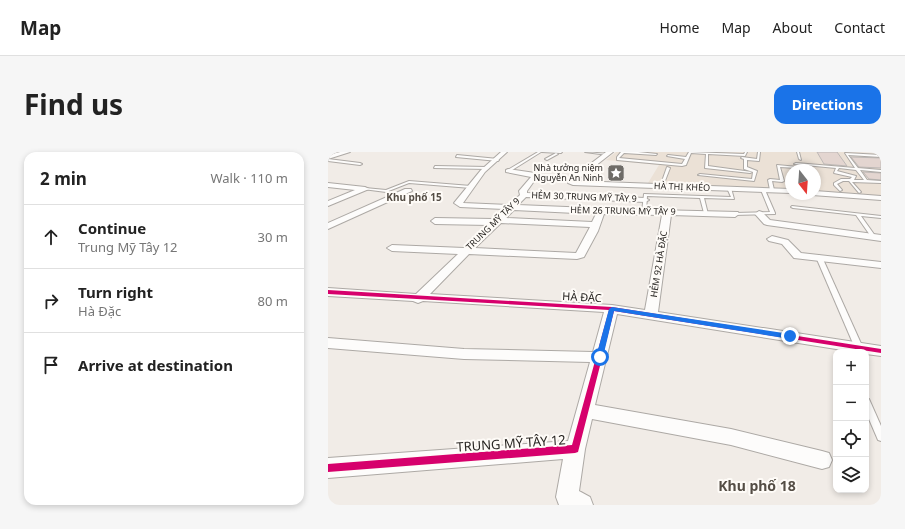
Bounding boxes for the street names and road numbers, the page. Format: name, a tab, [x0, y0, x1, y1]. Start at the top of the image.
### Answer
street label: HÀ THỊ KHÉO	[654, 179, 710, 194]
street label: HẺM 30 TRUNG MỸ TÂY 9	[531, 188, 637, 205]
street label: TRUNG MỸ TÂY 9	[463, 194, 523, 253]
street label: HẺM 26 TRUNG MỸ TÂY 9	[570, 203, 676, 218]
street label: HẺM 92 HÀ ĐẶC	[647, 229, 670, 298]
street label: HÀ ĐẶC	[562, 288, 602, 305]
street label: TRUNG MỸ TÂY 12	[456, 430, 566, 456]

